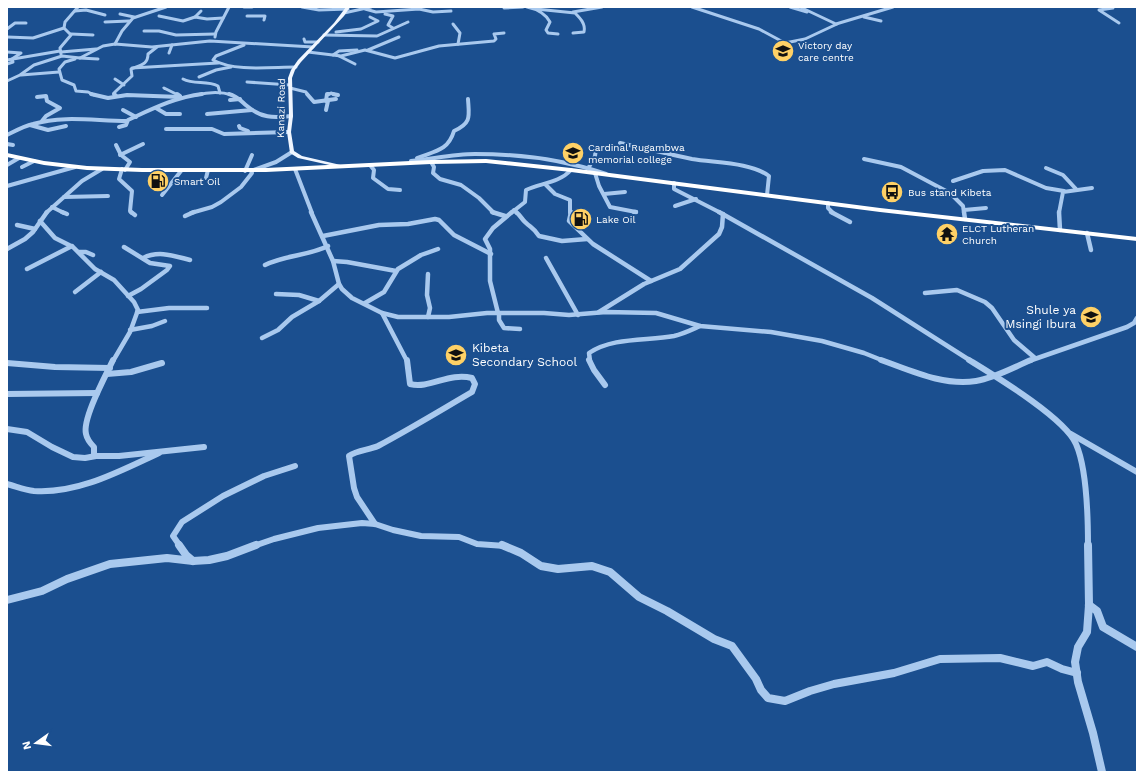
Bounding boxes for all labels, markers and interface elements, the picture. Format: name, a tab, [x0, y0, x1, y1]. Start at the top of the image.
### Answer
school or university icon: Victory day care centre	[770, 38, 796, 64]
place label: Victory day care centre	[798, 40, 854, 63]
street label: Kanazi Road	[275, 78, 287, 138]
school or university icon: Cardinal Rugambwa memorial college	[560, 140, 586, 166]
place label: Cardinal Rugambwa memorial college	[588, 142, 685, 165]
fuel station icon: Smart Oil	[145, 168, 171, 194]
place label: Smart Oil	[174, 176, 220, 187]
bus stop icon: Bus stand Kibeta	[879, 179, 905, 205]
place label: Bus stand Kibeta	[908, 187, 992, 198]
fuel station icon: Lake Oil	[568, 206, 594, 232]
place label: Lake Oil	[596, 214, 635, 225]
temple icon: ELCT Lutheran Church	[934, 221, 960, 247]
place label: ELCT Lutheran Church	[962, 223, 1034, 246]
place label: Shule ya Msingi Ibura	[1005, 303, 1076, 331]
school or university icon: Shule ya Msingi Ibura	[1078, 304, 1104, 330]
place label: Kibeta Secondary School	[472, 341, 577, 369]
school or university icon: Kibeta Secondary School	[443, 342, 469, 368]
north arrow	[16, 723, 56, 763]
text: N	[19, 740, 34, 751]

